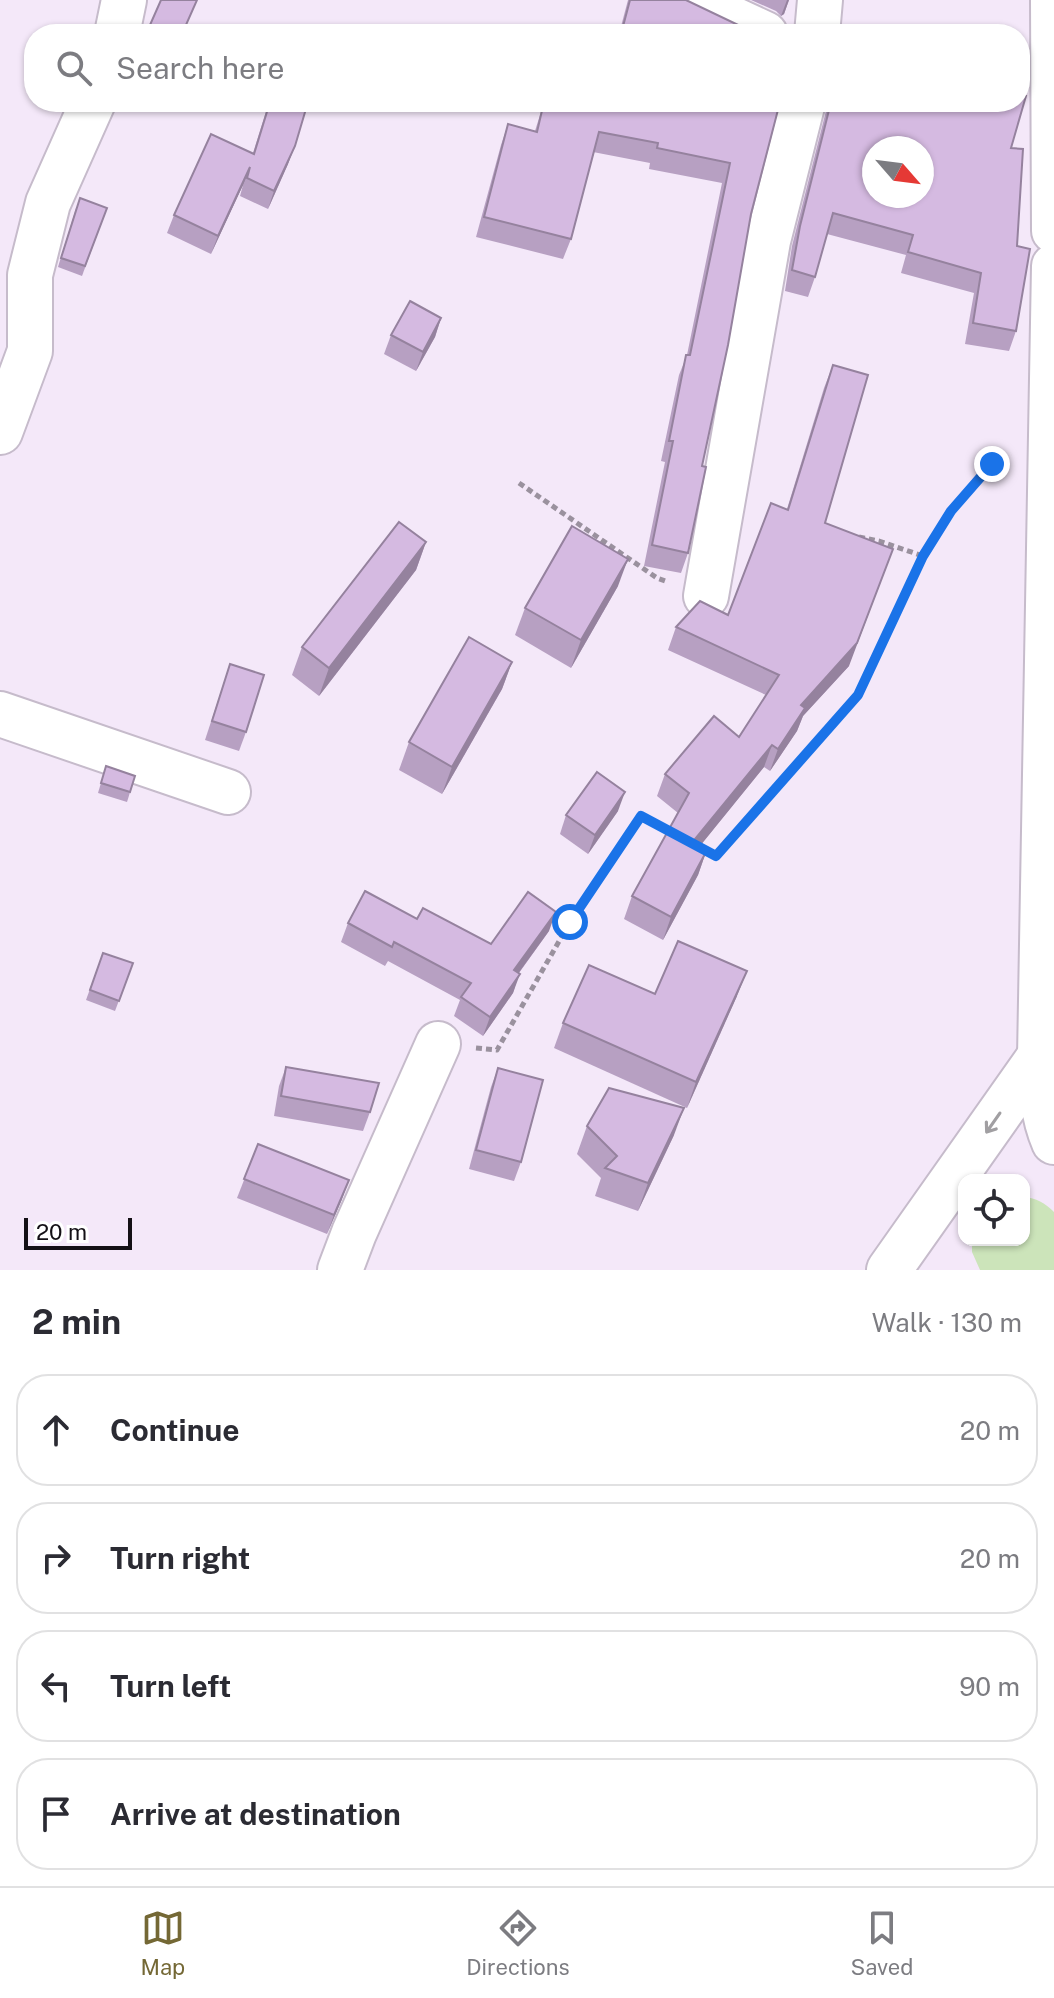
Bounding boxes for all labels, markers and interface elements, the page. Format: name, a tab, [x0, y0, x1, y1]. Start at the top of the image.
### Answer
search box	[24, 24, 1030, 112]
icon: search	[52, 46, 96, 90]
text: Search here	[116, 50, 284, 86]
north arrow	[862, 136, 934, 208]
route end	[974, 446, 1010, 482]
route start	[552, 904, 588, 940]
one-way arrow	[985, 1112, 1002, 1133]
map controls	[958, 1174, 1030, 1246]
button: locate	[958, 1174, 1030, 1246]
scale bar	[24, 1214, 132, 1250]
text: 20 m	[36, 1219, 87, 1245]
text: 2 min	[32, 1302, 121, 1342]
text: Walk · 130 m	[872, 1307, 1022, 1338]
icon: ahead	[34, 1408, 78, 1452]
text: Continue	[110, 1412, 240, 1448]
text: 20 m	[960, 1415, 1020, 1446]
icon: right	[34, 1536, 78, 1580]
text: Turn right	[110, 1540, 250, 1576]
text: 20 m	[960, 1543, 1020, 1574]
icon: left	[34, 1664, 78, 1708]
text: Turn left	[110, 1668, 231, 1704]
text: 90 m	[959, 1671, 1020, 1702]
icon: arrive	[34, 1792, 78, 1836]
text: Arrive at destination	[110, 1796, 401, 1832]
tab: Map	[141, 1906, 185, 1980]
tab: Directions	[466, 1906, 570, 1980]
tab: Saved	[851, 1906, 913, 1980]

